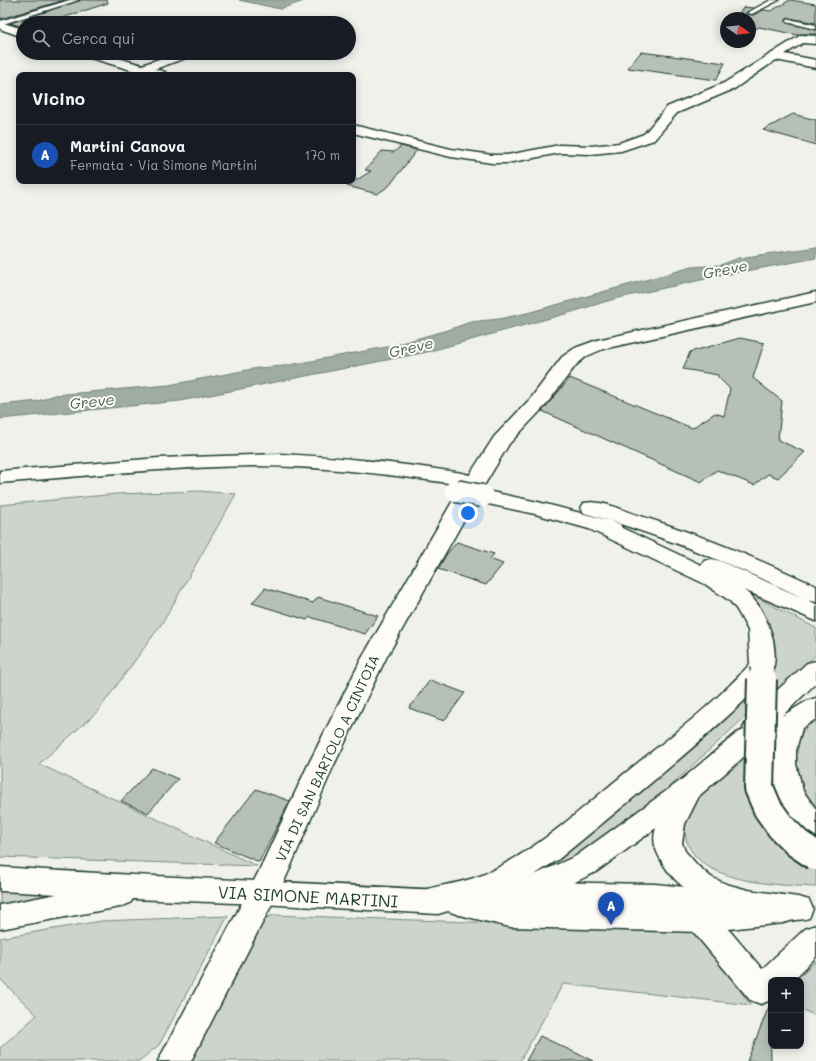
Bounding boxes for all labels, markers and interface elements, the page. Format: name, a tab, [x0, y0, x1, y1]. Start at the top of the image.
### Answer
north arrow	[720, 12, 756, 48]
search box	[16, 16, 356, 60]
icon: search	[30, 27, 52, 49]
text: Cerca qui	[62, 28, 135, 48]
text: Vicino	[32, 87, 85, 109]
text: Martini Canova	[70, 136, 185, 156]
text: A	[40, 146, 50, 163]
text: 170 m	[304, 146, 340, 163]
text: Fermata · Via Simone Martini	[70, 156, 257, 173]
water label: Greve	[701, 255, 749, 283]
water label: Greve	[387, 332, 435, 362]
water label: Greve	[69, 389, 115, 413]
your location	[458, 503, 478, 523]
street label: VIA DI SAN BARTOLO A CINTOIA	[271, 651, 383, 865]
street label: VIA SIMONE MARTINI	[217, 880, 399, 912]
pin: A	[598, 892, 624, 925]
map controls	[768, 977, 804, 1049]
button: +	[768, 977, 804, 1013]
button: −	[768, 1013, 804, 1049]

